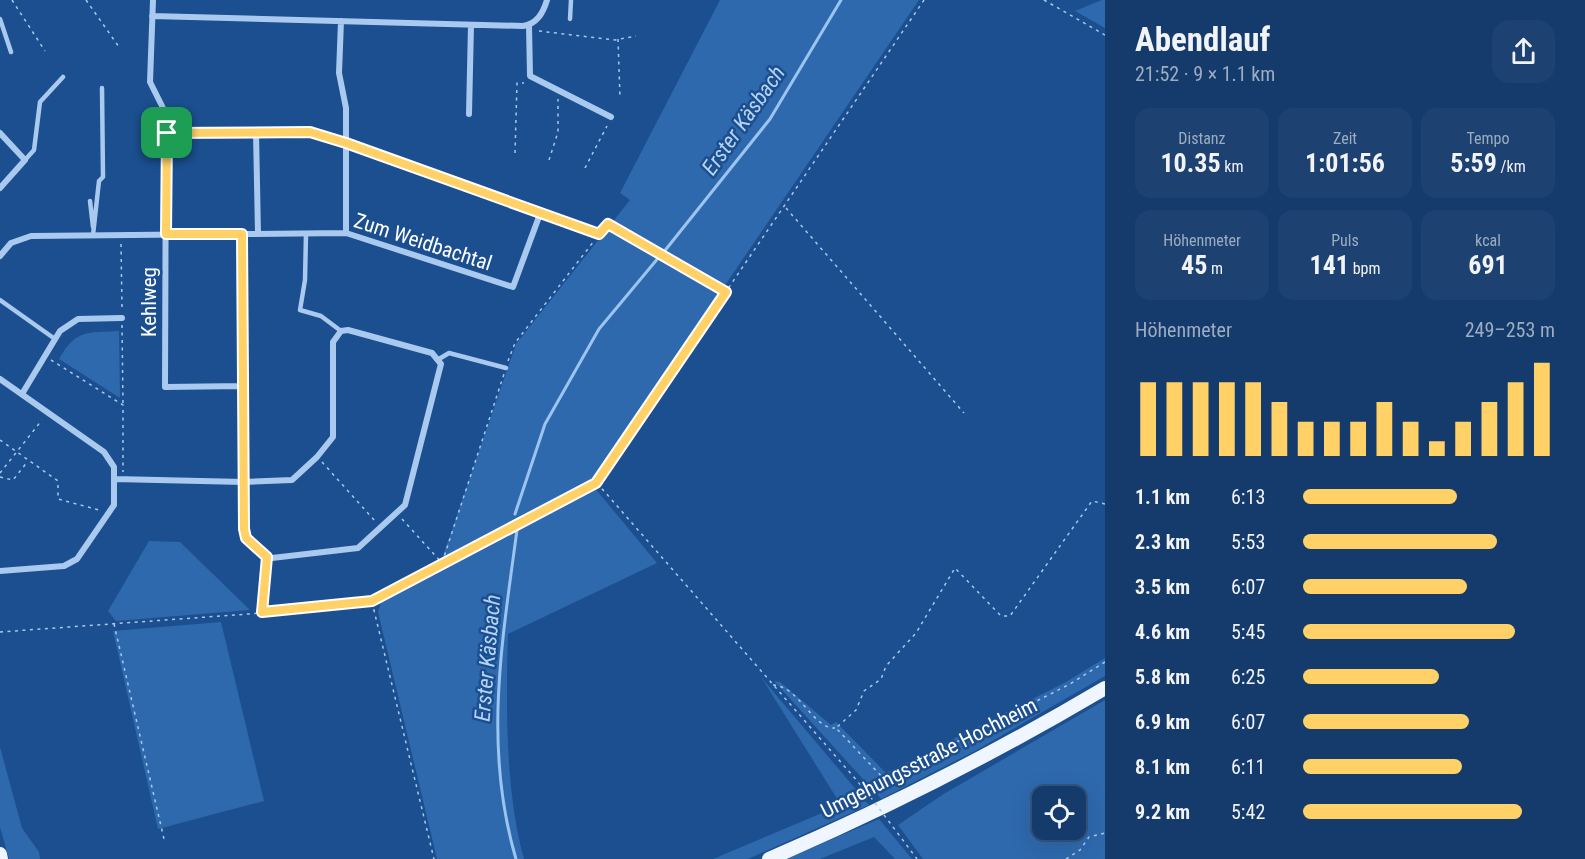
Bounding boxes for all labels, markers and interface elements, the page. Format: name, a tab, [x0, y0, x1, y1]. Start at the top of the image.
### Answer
text: Abendlauf	[1135, 20, 1270, 59]
button: share	[1492, 20, 1555, 83]
water label: Erster Käsbach	[697, 61, 790, 180]
text: 21:52 · 9 × 1.1 km	[1135, 62, 1275, 86]
pin	[141, 107, 192, 158]
icon: arrive	[150, 116, 183, 149]
text: Distanz	[1178, 129, 1226, 148]
text: Zeit	[1333, 129, 1357, 148]
text: Tempo	[1466, 129, 1510, 148]
text: 10.35	[1160, 148, 1221, 178]
text: 1:01:56	[1305, 148, 1385, 178]
text: 5:59	[1450, 148, 1497, 178]
text: km	[1221, 157, 1244, 176]
text: /km	[1497, 157, 1526, 176]
street label: Zum Weidbachtal	[351, 208, 495, 276]
text: Höhenmeter	[1163, 231, 1241, 250]
text: Puls	[1331, 231, 1359, 250]
text: kcal	[1475, 231, 1501, 250]
text: 45	[1181, 250, 1207, 280]
text: 141	[1310, 250, 1349, 280]
text: 691	[1468, 250, 1508, 280]
text: m	[1207, 259, 1223, 278]
text: bpm	[1349, 259, 1380, 278]
street label: Kehlweg	[137, 267, 161, 337]
text: Höhenmeter	[1135, 318, 1232, 342]
text: 249–253 m	[1465, 318, 1555, 342]
text: 1.1 km	[1135, 485, 1190, 509]
text: 6:13	[1231, 485, 1265, 509]
text: 2.3 km	[1135, 530, 1190, 554]
text: 5:53	[1231, 530, 1265, 554]
text: 3.5 km	[1135, 575, 1190, 599]
text: 6:07	[1231, 575, 1265, 599]
water label: Erster Käsbach	[470, 594, 505, 722]
text: 4.6 km	[1135, 620, 1190, 644]
text: 5:45	[1231, 620, 1265, 644]
text: 5.8 km	[1135, 665, 1190, 689]
text: 6:25	[1231, 665, 1265, 689]
street label: Umgehungsstraße Hochheim	[817, 693, 1041, 823]
text: 6.9 km	[1135, 710, 1190, 734]
text: 6:07	[1231, 710, 1265, 734]
text: 8.1 km	[1135, 755, 1190, 779]
text: 6:11	[1231, 755, 1265, 779]
map controls	[1032, 786, 1086, 840]
button: locate	[1032, 786, 1086, 840]
text: 9.2 km	[1135, 800, 1190, 824]
text: 5:42	[1231, 800, 1265, 824]

